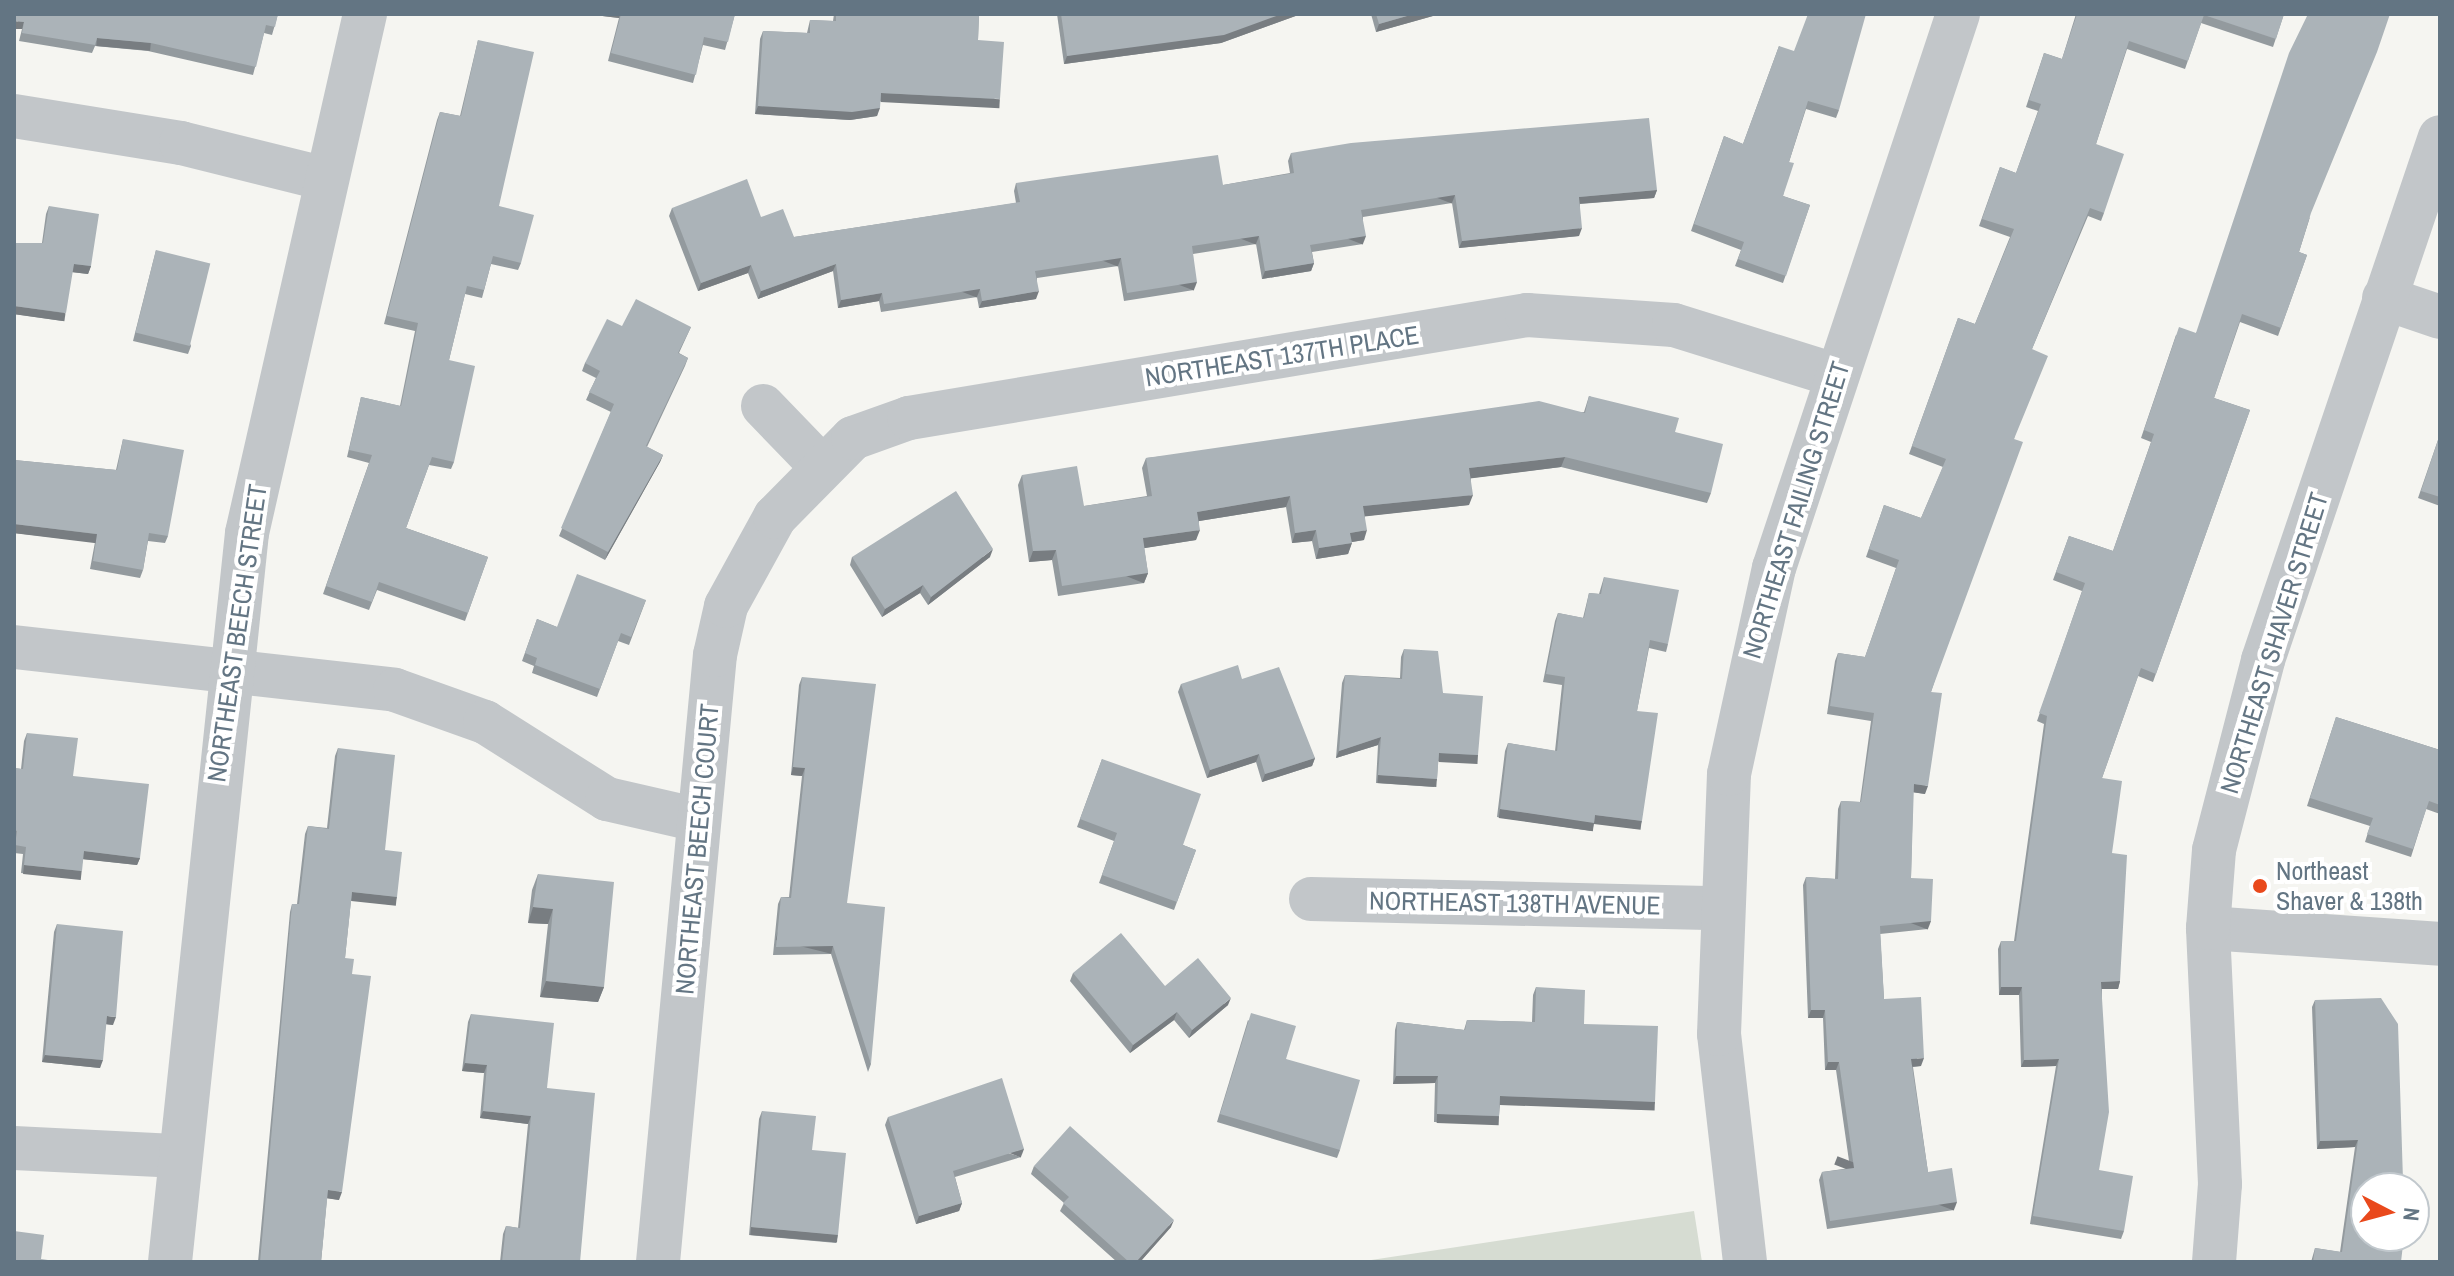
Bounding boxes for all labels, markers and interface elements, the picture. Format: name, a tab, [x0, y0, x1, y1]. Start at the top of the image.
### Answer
street label: NORTHEAST 137TH PLACE	[1143, 319, 1421, 393]
street label: NORTHEAST FAILING STREET	[1736, 358, 1856, 662]
street label: NORTHEAST BEECH STREET	[201, 482, 273, 784]
street label: NORTHEAST SHAVER STREET	[2213, 489, 2335, 797]
street label: NORTHEAST BEECH COURT	[669, 702, 725, 996]
place label: Northeast Shaver & 138th	[2276, 855, 2423, 916]
marker: Northeast Shaver & 138th	[2251, 877, 2269, 895]
street label: NORTHEAST 138TH AVENUE	[1368, 885, 1662, 921]
north arrow	[2350, 1172, 2430, 1252]
text: N	[2396, 1206, 2427, 1222]

